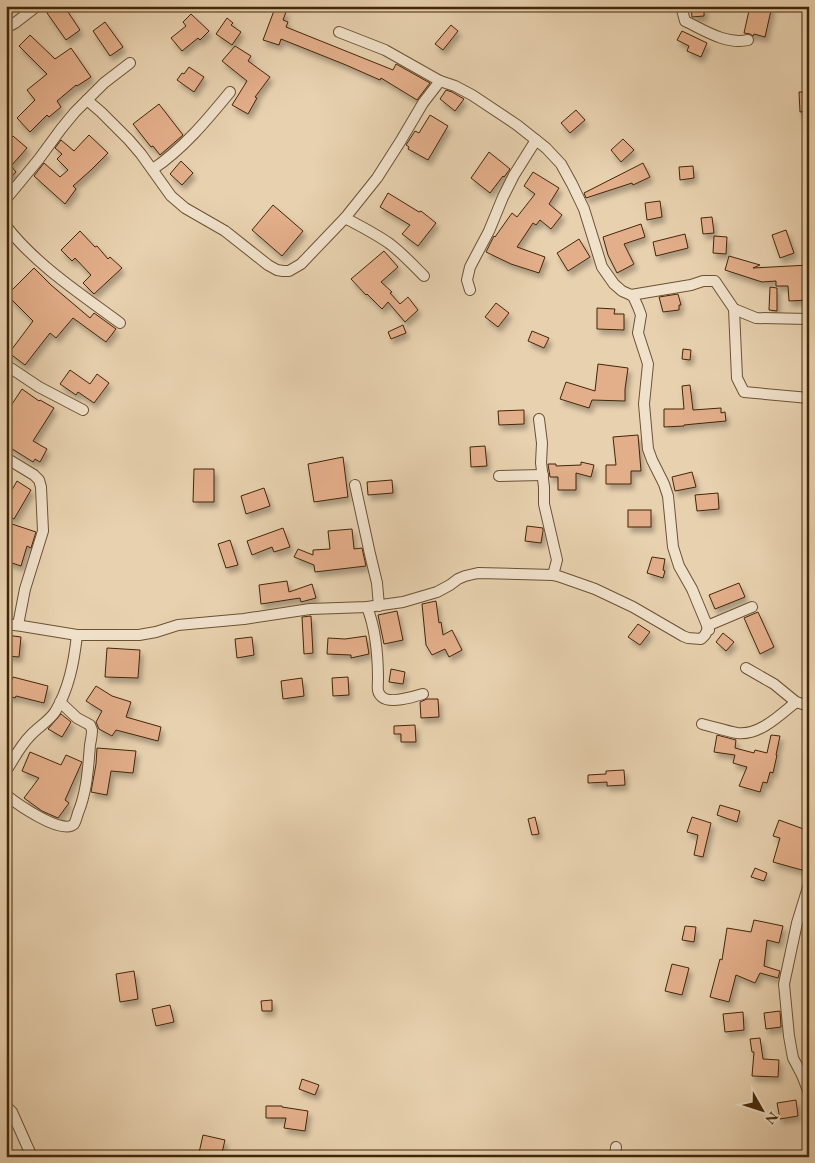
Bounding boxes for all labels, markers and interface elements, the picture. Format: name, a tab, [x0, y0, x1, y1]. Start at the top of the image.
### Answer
north arrow	[738, 1086, 788, 1136]
text: N	[761, 1108, 783, 1129]

